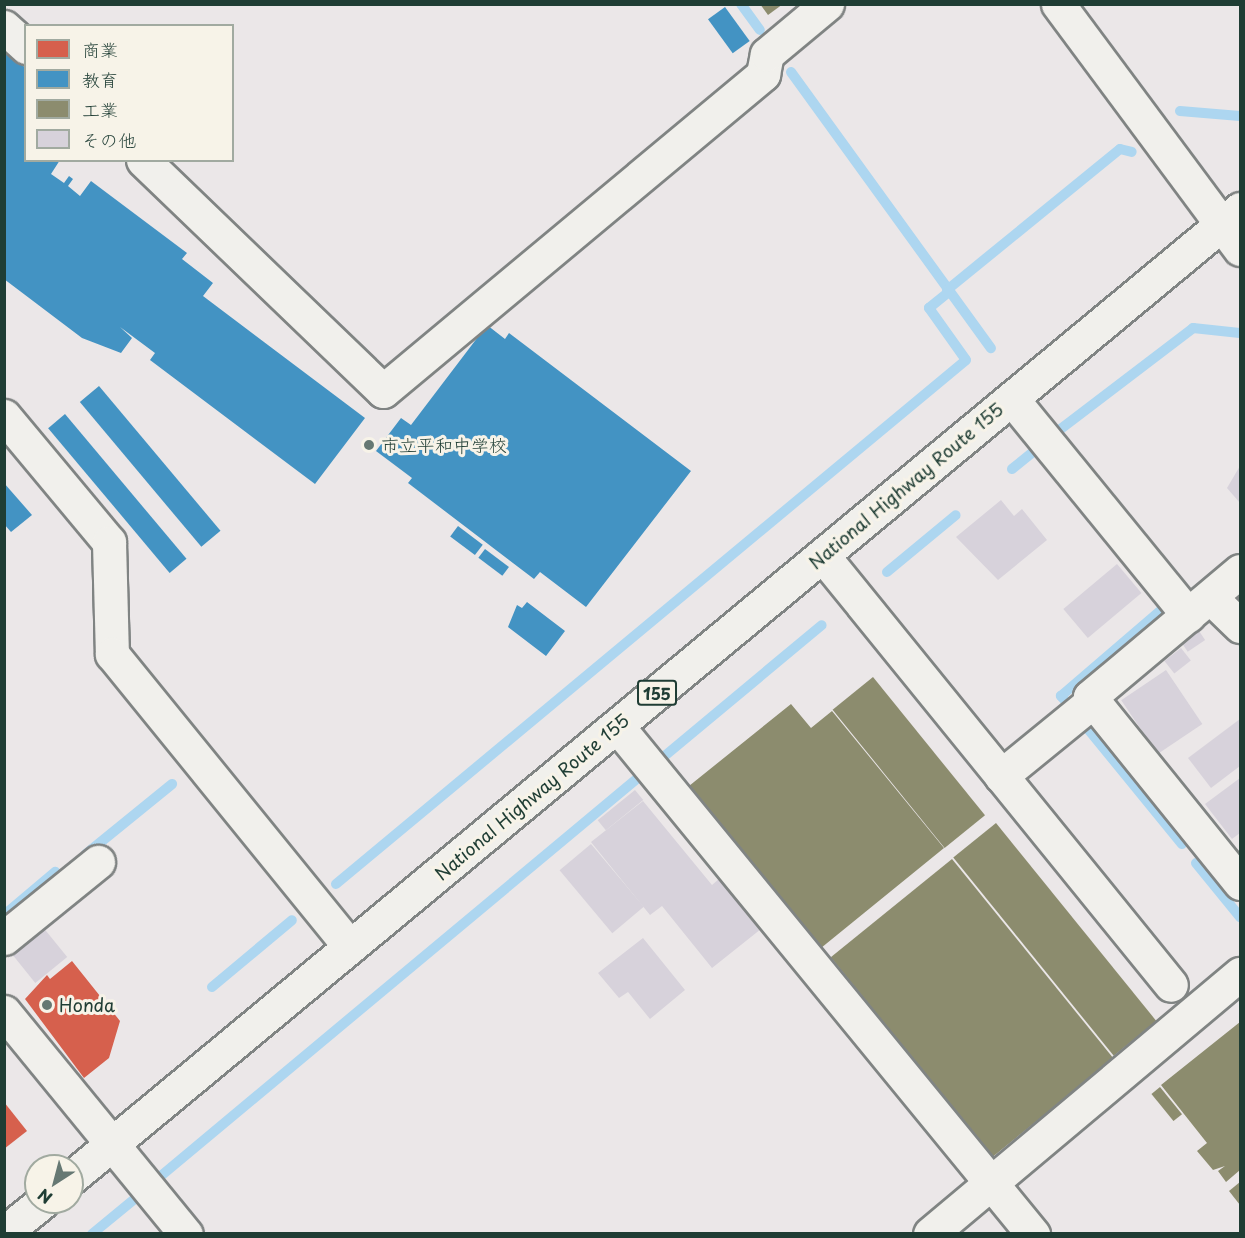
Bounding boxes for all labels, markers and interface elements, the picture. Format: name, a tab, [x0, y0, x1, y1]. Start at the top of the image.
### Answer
legend	[24, 24, 234, 162]
text: 商業	[82, 36, 118, 63]
text: 教育	[82, 66, 118, 93]
text: 工業	[82, 96, 118, 123]
text: その他	[82, 126, 136, 153]
street label: National Highway Route 155	[804, 398, 1008, 574]
place label: 市立平和中学校	[381, 434, 507, 456]
marker: 市立平和中学校	[362, 438, 376, 452]
road number: 155	[636, 680, 678, 706]
street label: National Highway Route 155	[430, 709, 634, 885]
place label: Honda	[59, 994, 115, 1016]
marker: Honda	[40, 998, 54, 1012]
north arrow	[24, 1154, 84, 1214]
text: N	[32, 1184, 57, 1210]

